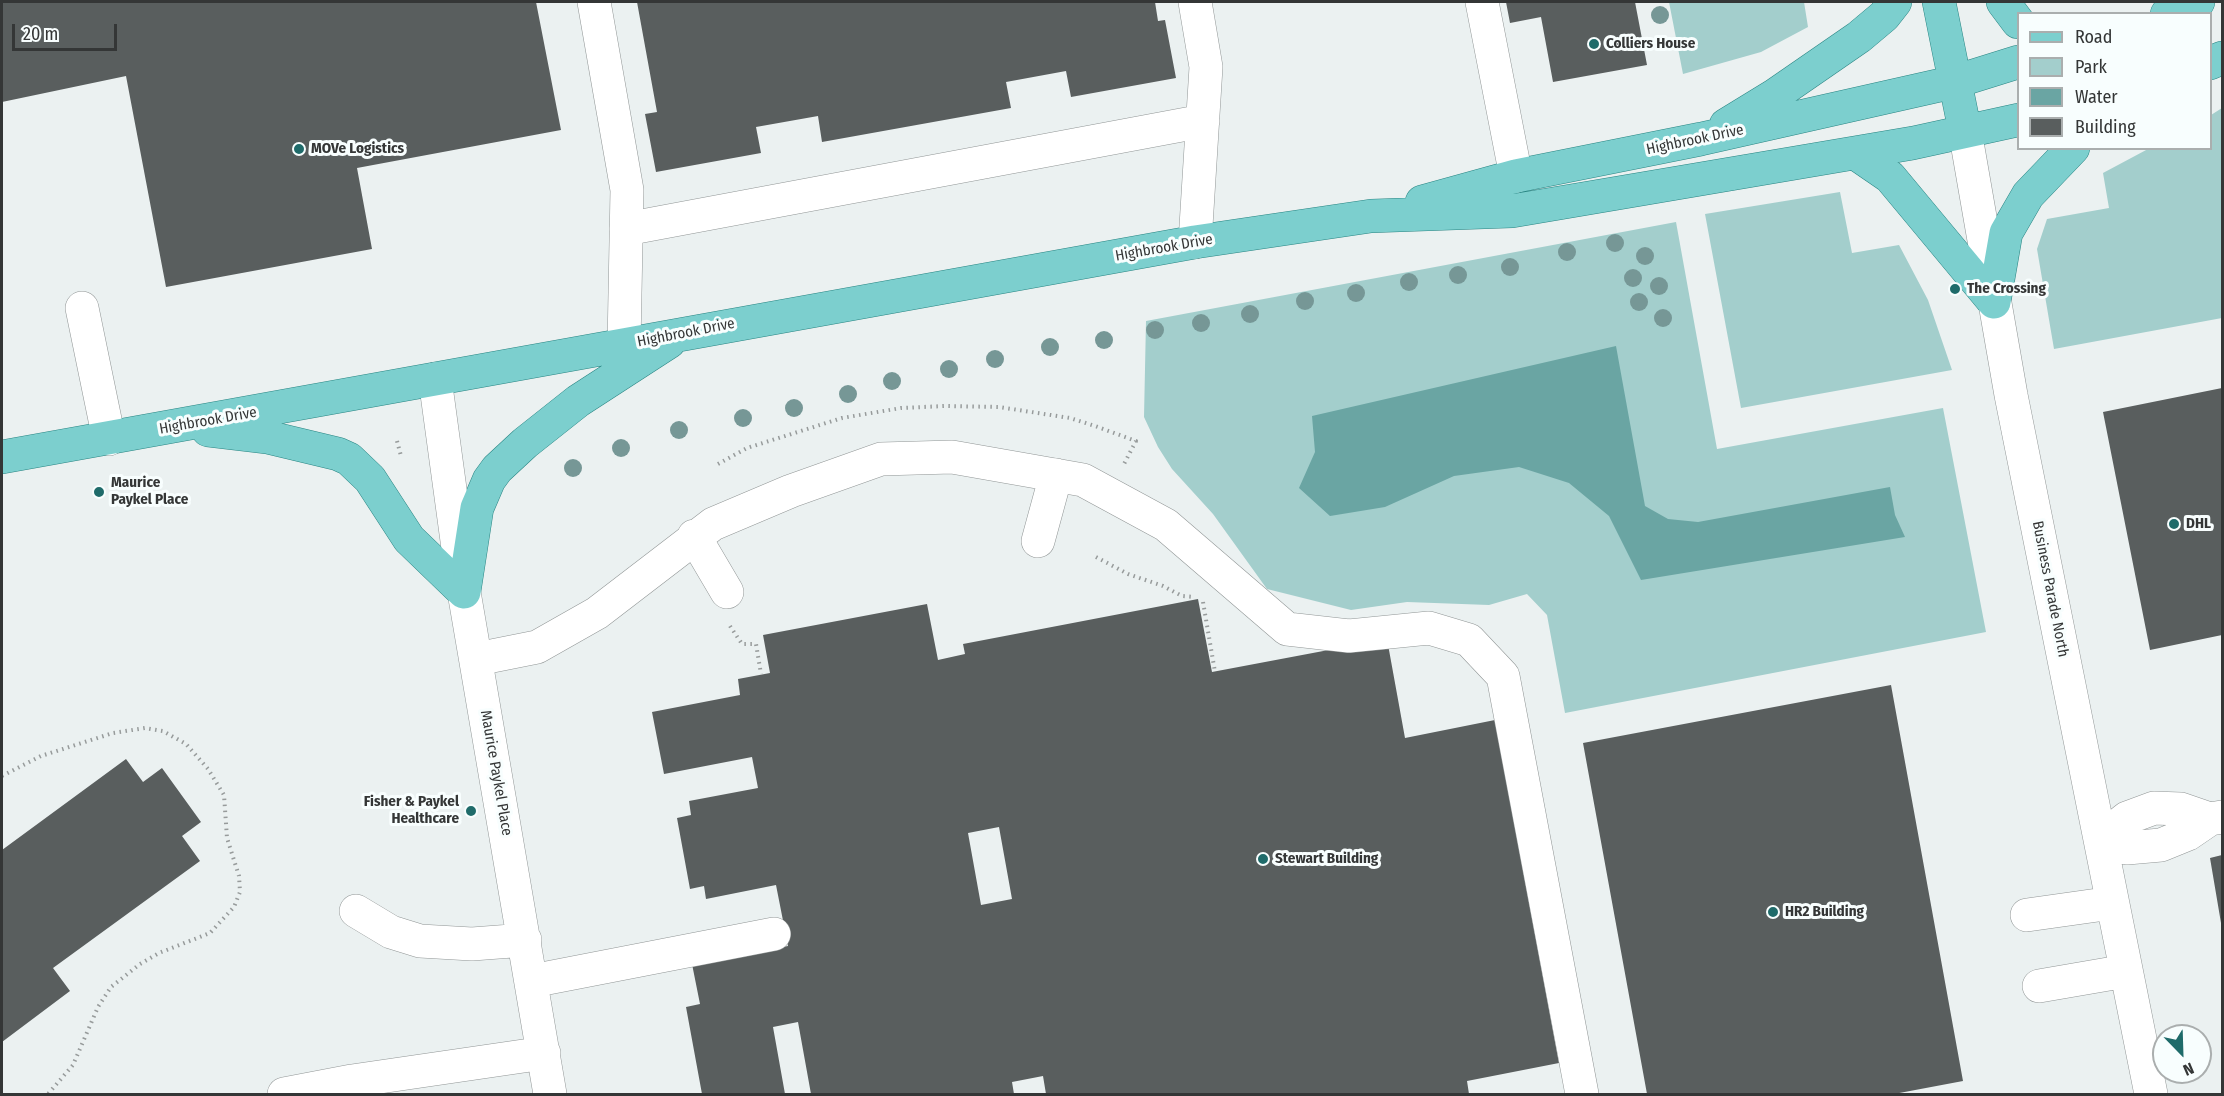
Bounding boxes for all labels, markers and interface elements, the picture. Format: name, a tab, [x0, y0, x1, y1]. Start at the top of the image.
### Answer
scale bar	[15, 12, 120, 50]
legend	[2017, 12, 2212, 150]
text: 20 m	[23, 23, 58, 45]
text: Road	[2075, 26, 2112, 48]
place label: Colliers House	[1606, 35, 1695, 53]
marker: Colliers House	[1587, 37, 1601, 51]
text: Park	[2075, 56, 2107, 78]
text: Water	[2075, 86, 2118, 108]
text: Building	[2075, 116, 2136, 138]
street label: Highbrook Drive	[1645, 121, 1745, 159]
place label: MOVe Logistics	[311, 140, 404, 158]
marker: MOVe Logistics	[292, 142, 306, 156]
street label: Highbrook Drive	[1114, 231, 1214, 265]
place label: The Crossing	[1967, 280, 2046, 298]
marker: The Crossing	[1948, 282, 1962, 296]
street label: Highbrook Drive	[636, 315, 736, 351]
street label: Highbrook Drive	[158, 404, 258, 438]
place label: Maurice Paykel Place	[111, 474, 188, 509]
marker: Maurice Paykel Place	[92, 485, 106, 499]
place label: DHL	[2186, 515, 2211, 533]
marker: DHL	[2167, 517, 2181, 531]
street label: Business Parade North	[2028, 519, 2072, 659]
street label: Maurice Paykel Place	[476, 709, 516, 837]
place label: Fisher & Paykel Healthcare	[364, 793, 459, 828]
marker: Fisher & Paykel Healthcare	[464, 804, 478, 818]
place label: Stewart Building	[1275, 850, 1378, 868]
marker: Stewart Building	[1256, 852, 1270, 866]
place label: HR2 Building	[1785, 903, 1864, 921]
marker: HR2 Building	[1766, 905, 1780, 919]
north arrow	[2152, 1024, 2212, 1084]
text: N	[2180, 1059, 2197, 1080]

